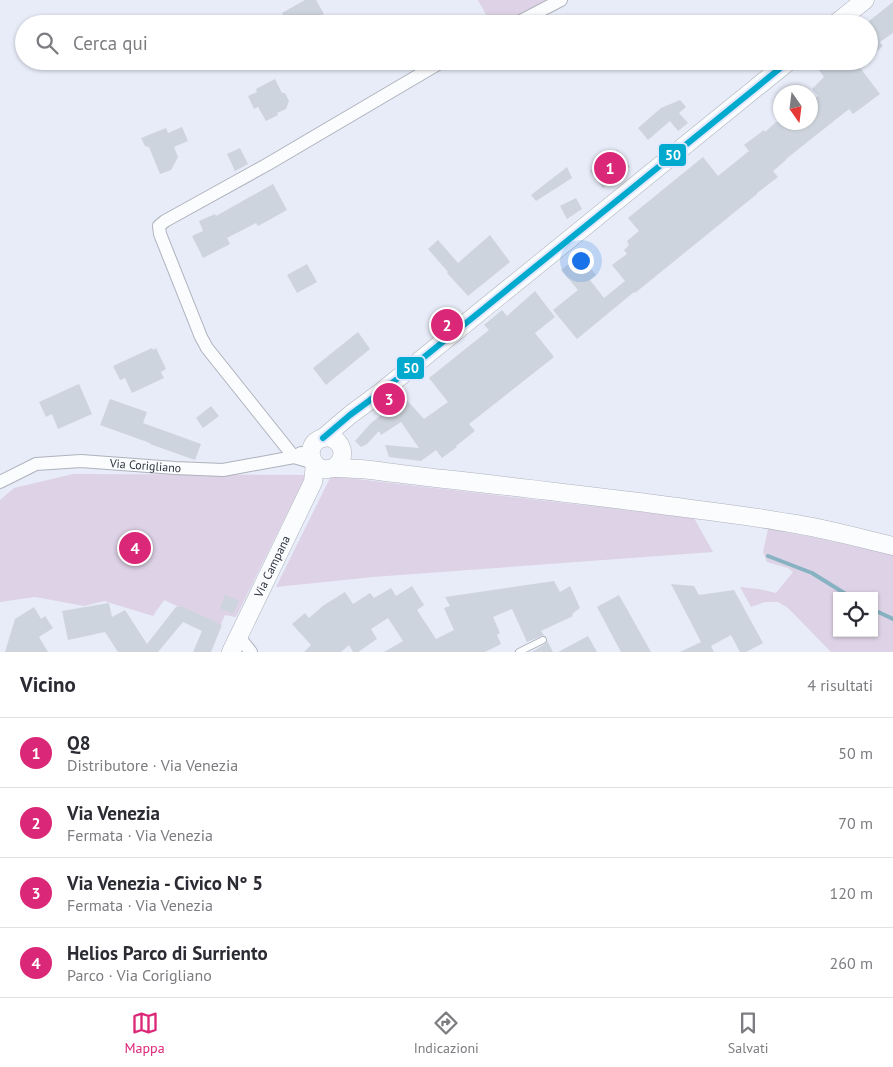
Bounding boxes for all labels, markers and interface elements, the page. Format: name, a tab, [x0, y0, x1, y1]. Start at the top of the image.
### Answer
search box	[15, 15, 878, 70]
icon: search	[33, 29, 61, 57]
text: Cerca qui	[73, 31, 148, 55]
north arrow	[773, 85, 818, 130]
line badge: 50	[658, 143, 687, 167]
text: 50	[665, 146, 681, 164]
pin: 1	[594, 149, 626, 187]
your location	[568, 248, 594, 274]
pin: 2	[431, 306, 463, 344]
line badge: 50	[396, 356, 425, 380]
text: 50	[403, 359, 419, 377]
pin: 3	[373, 380, 405, 418]
street label: Via Corigliano	[108, 455, 181, 475]
pin: 4	[119, 529, 151, 567]
street label: Via Campana	[250, 533, 293, 600]
map controls	[833, 592, 878, 637]
button: locate	[833, 592, 878, 637]
text: Vicino	[20, 671, 76, 698]
text: 4 risultati	[807, 675, 873, 695]
text: Q8	[67, 731, 91, 755]
text: 1	[31, 743, 41, 763]
text: 50 m	[838, 743, 873, 763]
text: Distributore · Via Venezia	[67, 755, 238, 775]
text: Via Venezia	[67, 801, 160, 825]
text: 2	[31, 813, 41, 833]
text: 70 m	[838, 813, 873, 833]
text: Fermata · Via Venezia	[67, 825, 213, 845]
text: Via Venezia - Civico N° 5	[67, 871, 263, 895]
text: 3	[31, 883, 41, 903]
text: 120 m	[830, 883, 873, 903]
text: Fermata · Via Venezia	[67, 895, 213, 915]
text: Helios Parco di Surriento	[67, 941, 268, 965]
text: 4	[31, 953, 41, 973]
text: 260 m	[830, 953, 873, 973]
text: Parco · Via Corigliano	[67, 965, 212, 985]
tab: Mappa	[125, 1009, 165, 1057]
tab: Indicazioni	[414, 1009, 479, 1057]
tab: Salvati	[728, 1009, 768, 1057]

